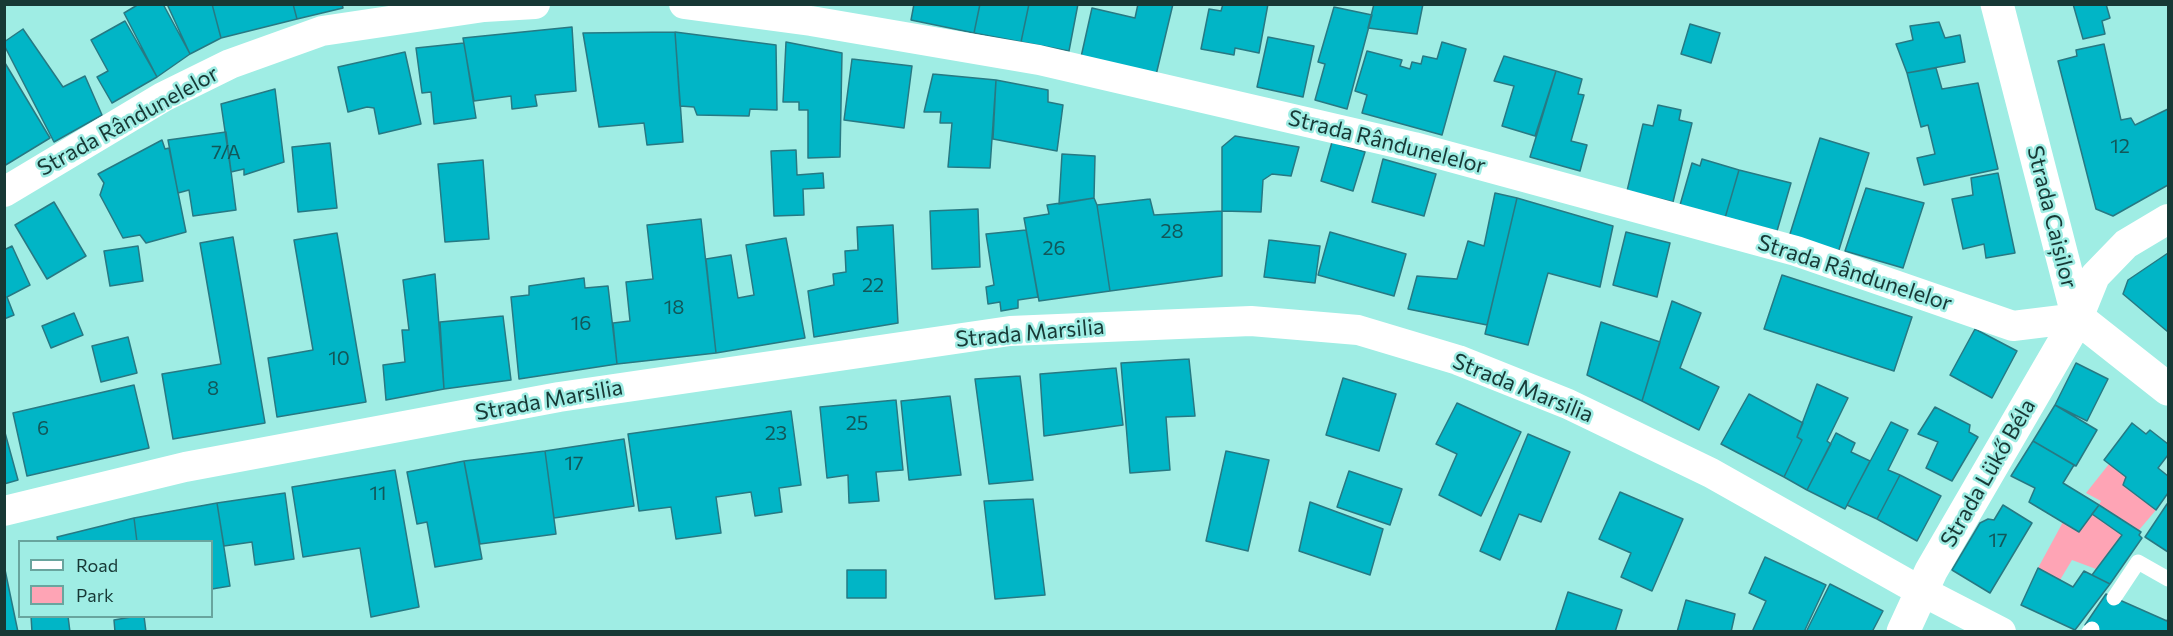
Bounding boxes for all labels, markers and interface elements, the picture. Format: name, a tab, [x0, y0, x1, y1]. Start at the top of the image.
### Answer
street label: Strada Rândunelelor	[33, 60, 223, 182]
street label: Strada Rândunelelor	[1285, 105, 1489, 179]
house number: 12	[2110, 134, 2130, 158]
house number: 7/A	[211, 140, 241, 164]
street label: Strada Caișilor	[2022, 143, 2082, 291]
house number: 28	[1160, 219, 1184, 243]
street label: Strada Rândunelelor	[1754, 229, 1956, 317]
house number: 26	[1042, 236, 1066, 260]
house number: 22	[862, 273, 884, 297]
house number: 18	[664, 295, 684, 319]
house number: 16	[571, 311, 591, 335]
street label: Strada Marsilia	[954, 313, 1106, 353]
house number: 10	[328, 346, 350, 370]
street label: Strada Marsilia	[1449, 348, 1597, 428]
street label: Strada Marsilia	[473, 374, 625, 426]
house number: 8	[207, 376, 219, 400]
street label: Strada Lükő Béla	[1935, 394, 2041, 552]
house number: 25	[846, 411, 868, 435]
house number: 6	[37, 416, 49, 440]
house number: 23	[765, 421, 787, 445]
house number: 17	[564, 451, 584, 475]
house number: 11	[369, 481, 387, 505]
house number: 17	[1988, 528, 2008, 552]
legend	[18, 540, 213, 618]
text: Road	[76, 554, 118, 576]
text: Park	[76, 584, 114, 606]

